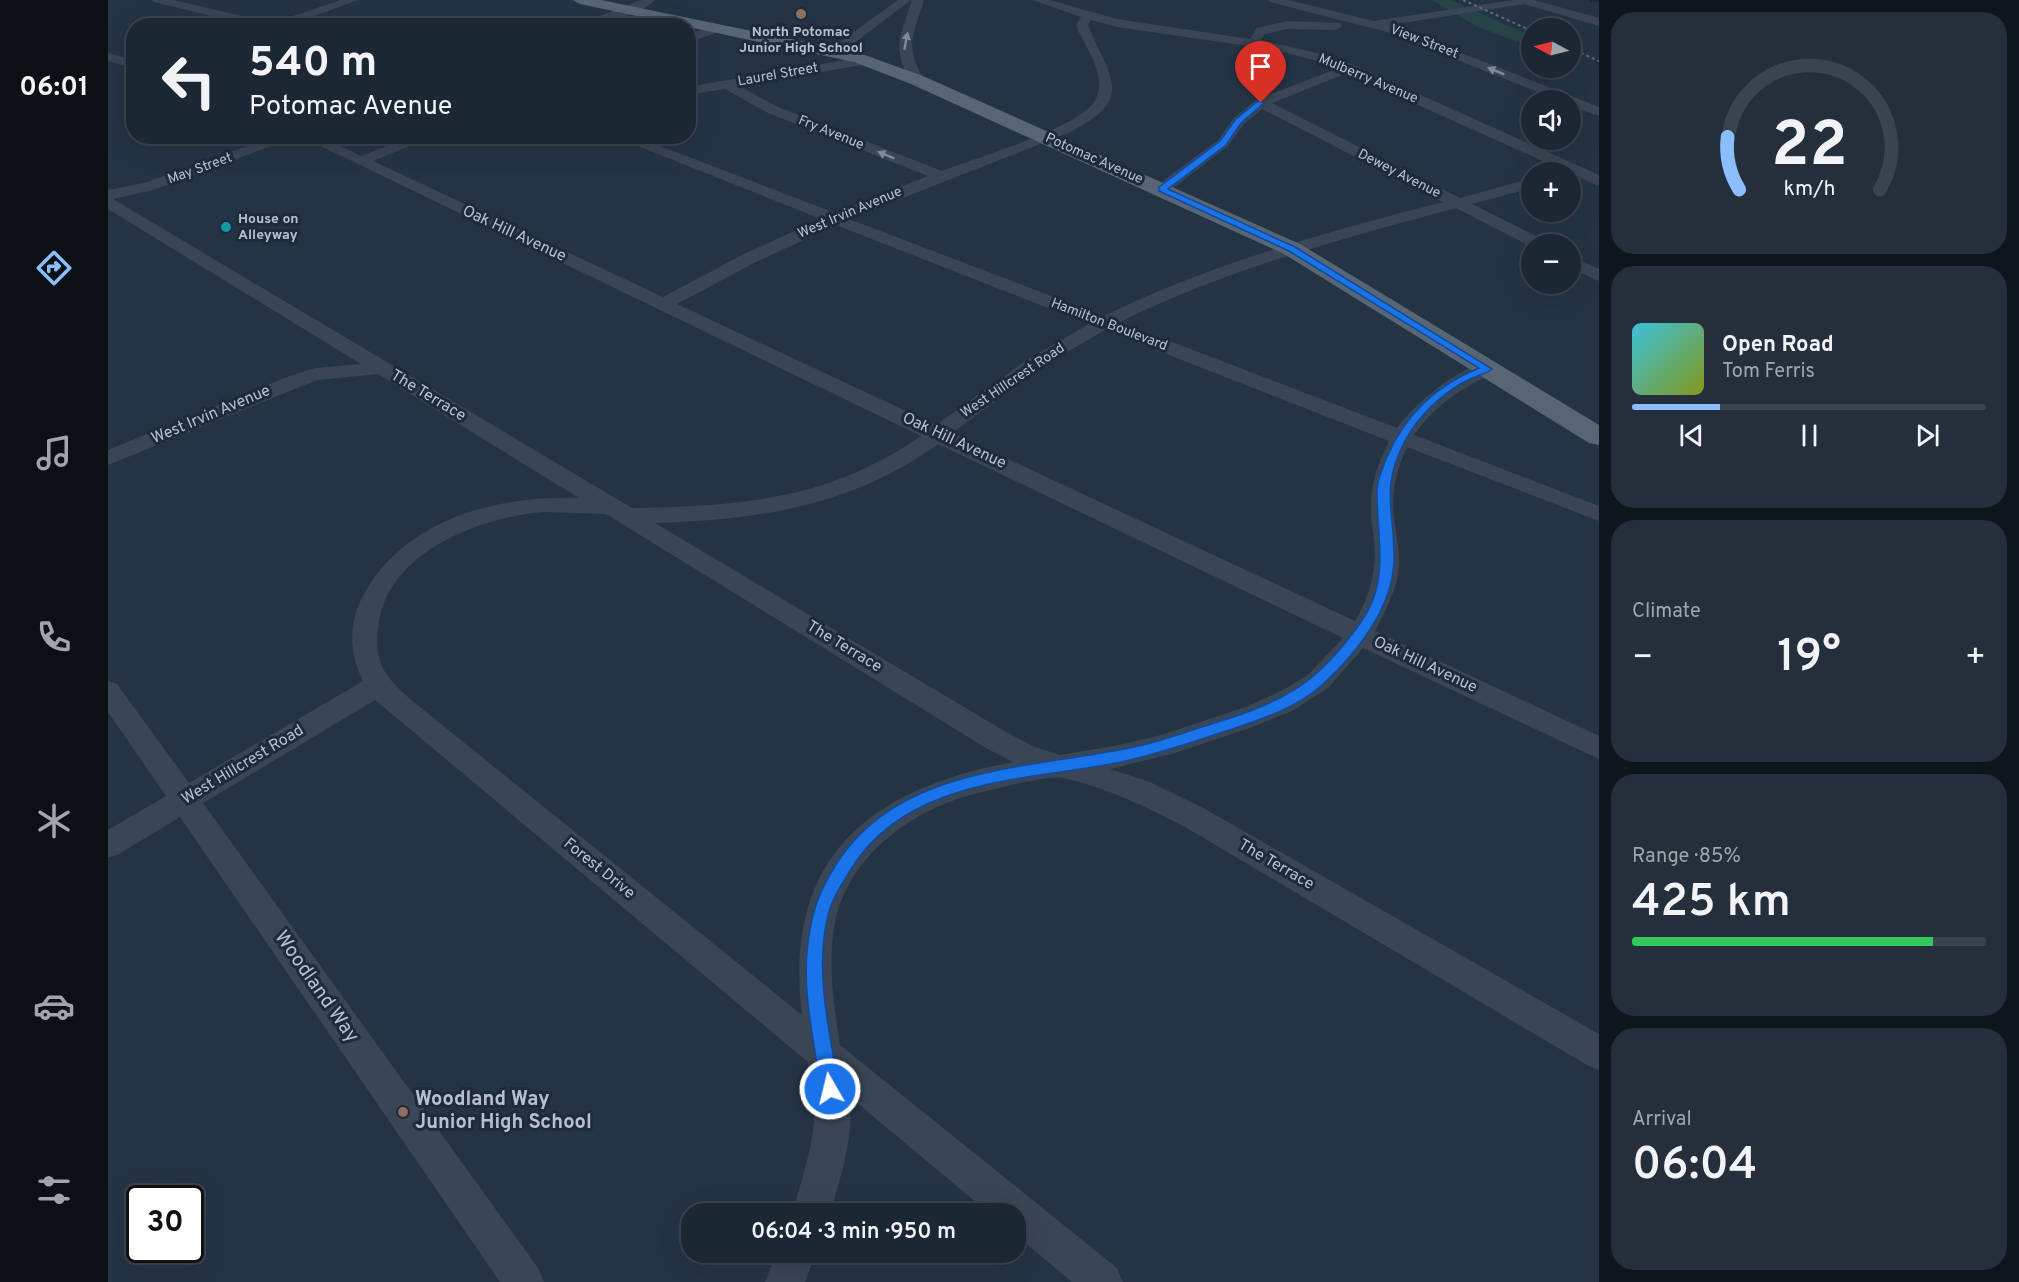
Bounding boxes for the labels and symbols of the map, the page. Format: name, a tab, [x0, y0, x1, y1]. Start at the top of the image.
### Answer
marker: North Potomac Junior High School	[794, 7, 808, 21]
north arrow	[1521, 18, 1581, 78]
street label: View Street	[1387, 21, 1461, 63]
place label: North Potomac Junior High School	[739, 24, 863, 57]
one-way arrow	[902, 31, 911, 50]
pin	[1235, 41, 1286, 103]
street label: Mulberry Avenue	[1316, 50, 1420, 108]
street label: Laurel Street	[736, 60, 820, 90]
one-way arrow	[1487, 66, 1505, 75]
street label: Fry Avenue	[796, 112, 866, 154]
street label: Potomac Avenue	[1042, 130, 1146, 188]
street label: Dewey Avenue	[1355, 146, 1443, 202]
street label: May Street	[165, 149, 235, 189]
one-way arrow	[877, 150, 895, 159]
street label: West Irvin Avenue	[795, 183, 905, 243]
street label: Oak Hill Avenue	[459, 201, 569, 267]
place label: House on Alleyway	[238, 211, 298, 244]
marker: House on Alleyway	[219, 220, 233, 234]
street label: Hamilton Boulevard	[1048, 295, 1170, 355]
street label: West Hillcrest Road	[958, 340, 1068, 422]
street label: The Terrace	[387, 366, 469, 426]
street label: West Irvin Avenue	[148, 381, 274, 449]
street label: Oak Hill Avenue	[899, 408, 1009, 474]
street label: The Terrace	[803, 617, 885, 677]
street label: Oak Hill Avenue	[1370, 632, 1480, 698]
street label: West Hillcrest Road	[178, 721, 308, 809]
street label: Forest Drive	[559, 834, 639, 904]
street label: The Terrace	[1234, 835, 1318, 895]
street label: Woodland Way	[268, 926, 364, 1048]
position arrow	[798, 1057, 862, 1121]
place label: Woodland Way Junior High School	[415, 1087, 592, 1136]
marker: Woodland Way Junior High School	[396, 1105, 410, 1119]
speed limit sign: 30	[126, 1185, 204, 1263]

